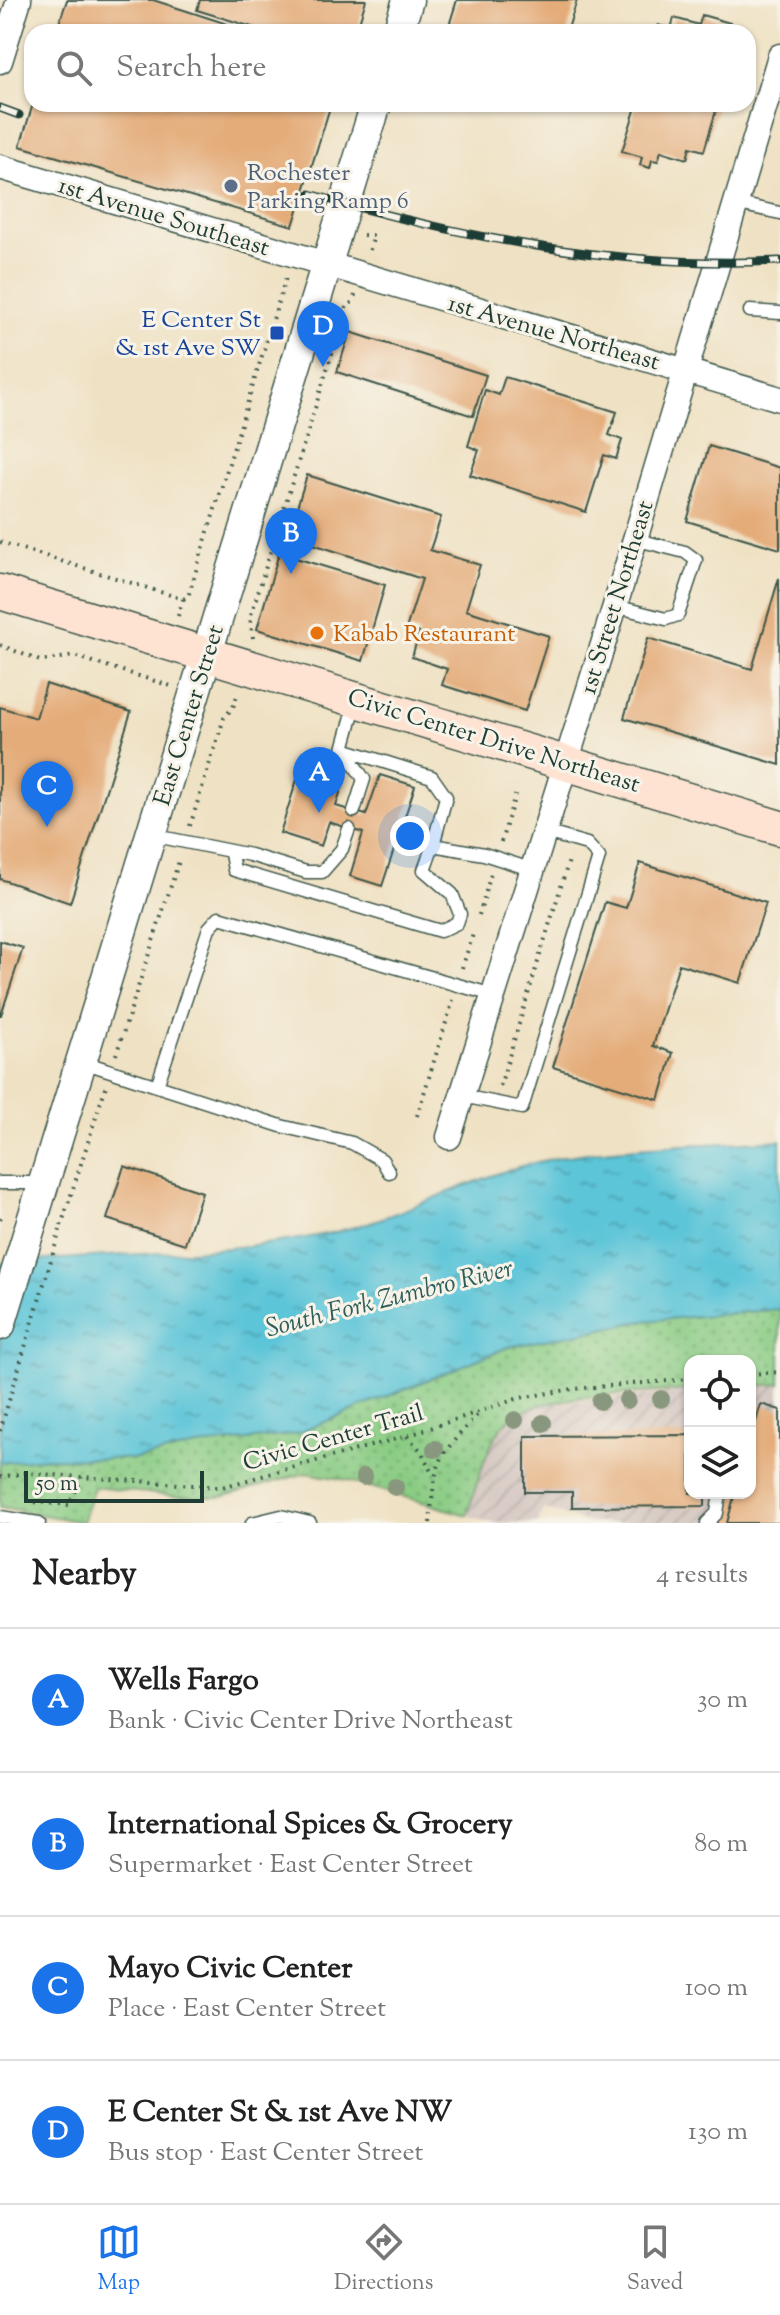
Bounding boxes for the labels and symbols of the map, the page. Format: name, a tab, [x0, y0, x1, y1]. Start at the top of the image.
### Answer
place label: Rochester Parking Ramp 6	[247, 157, 409, 219]
street label: 1st Avenue Southeast	[54, 170, 273, 266]
marker: Rochester Parking Ramp 6	[222, 177, 240, 195]
street label: 1st Avenue Northeast	[443, 287, 663, 380]
pin: D	[297, 301, 349, 367]
place label: E Center St & 1st Ave SW	[115, 304, 261, 366]
marker: E Center St & 1st Ave SW	[268, 324, 286, 342]
street label: 1st Street Northeast	[572, 497, 664, 699]
pin: B	[265, 508, 317, 574]
place label: Kabab Restaurant	[333, 618, 516, 652]
street label: East Center Street	[146, 621, 234, 810]
marker: Kabab Restaurant	[308, 624, 326, 642]
street label: Civic Center Drive Northeast	[343, 681, 644, 803]
pin: A	[293, 747, 345, 813]
pin: C	[21, 761, 73, 827]
your location	[390, 816, 430, 856]
water label: South Fork Zumbro River	[262, 1251, 517, 1348]
street label: Civic Center Trail	[239, 1397, 428, 1481]
scale bar	[24, 1467, 204, 1503]

